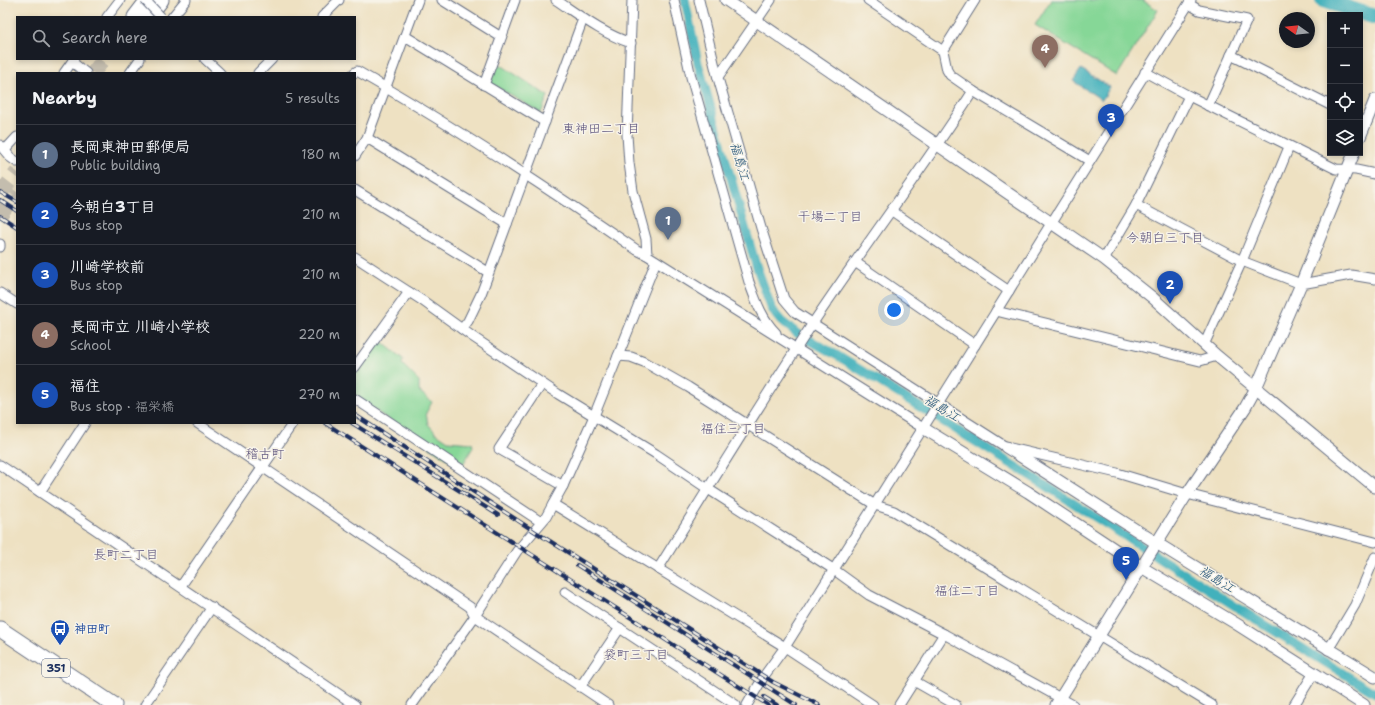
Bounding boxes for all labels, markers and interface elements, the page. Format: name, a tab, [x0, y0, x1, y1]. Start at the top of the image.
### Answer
north arrow	[1279, 12, 1315, 48]
map controls	[1327, 12, 1363, 156]
button: +	[1327, 12, 1363, 48]
search box	[16, 16, 356, 60]
icon: search	[30, 27, 52, 49]
text: Search here	[62, 28, 148, 48]
pin: 4	[1032, 35, 1058, 68]
button: −	[1327, 48, 1363, 84]
button: locate	[1327, 84, 1363, 120]
text: Nearby	[32, 87, 97, 109]
text: 5 results	[285, 90, 340, 107]
pin: 3	[1098, 104, 1124, 137]
district label: 東神田二丁目	[562, 120, 640, 137]
button: layers	[1327, 120, 1363, 156]
text: 長岡東神田郵便局	[70, 137, 190, 157]
water label: 福島江	[726, 140, 754, 183]
text: 1	[42, 146, 48, 163]
text: 180 m	[301, 146, 340, 163]
text: Public building	[70, 157, 161, 174]
text: 今朝白3丁目	[70, 197, 156, 217]
text: 2	[40, 206, 50, 223]
text: 210 m	[302, 206, 340, 223]
pin: 1	[655, 207, 681, 240]
district label: 干場二丁目	[797, 208, 863, 225]
text: Bus stop	[70, 217, 122, 234]
district label: 今朝白三丁目	[1126, 229, 1204, 246]
text: 川崎学校前	[70, 257, 145, 277]
text: 3	[40, 266, 50, 283]
text: 210 m	[302, 266, 340, 283]
pin: 2	[1157, 271, 1183, 304]
text: Bus stop	[70, 277, 122, 294]
your location	[884, 300, 904, 320]
text: 長岡市立 川崎小学校	[70, 317, 210, 337]
text: 4	[40, 326, 50, 343]
text: 220 m	[298, 326, 340, 343]
text: School	[70, 337, 111, 354]
text: 福住	[70, 376, 100, 396]
text: 5	[41, 386, 49, 403]
text: 270 m	[298, 386, 340, 403]
water label: 福島江	[921, 390, 964, 426]
text: Bus stop · 福栄橋	[70, 398, 174, 415]
district label: 福住三丁目	[700, 420, 766, 437]
district label: 稽古町	[245, 445, 285, 462]
district label: 長町二丁目	[93, 546, 159, 563]
pin: 5	[1113, 547, 1139, 580]
water label: 福島江	[1196, 561, 1239, 597]
district label: 福住二丁目	[934, 582, 1000, 599]
bus stop icon: 神田町	[49, 618, 71, 646]
place label: 神田町	[74, 621, 110, 637]
district label: 袋町三丁目	[603, 646, 669, 663]
road number: 351	[42, 659, 70, 677]

